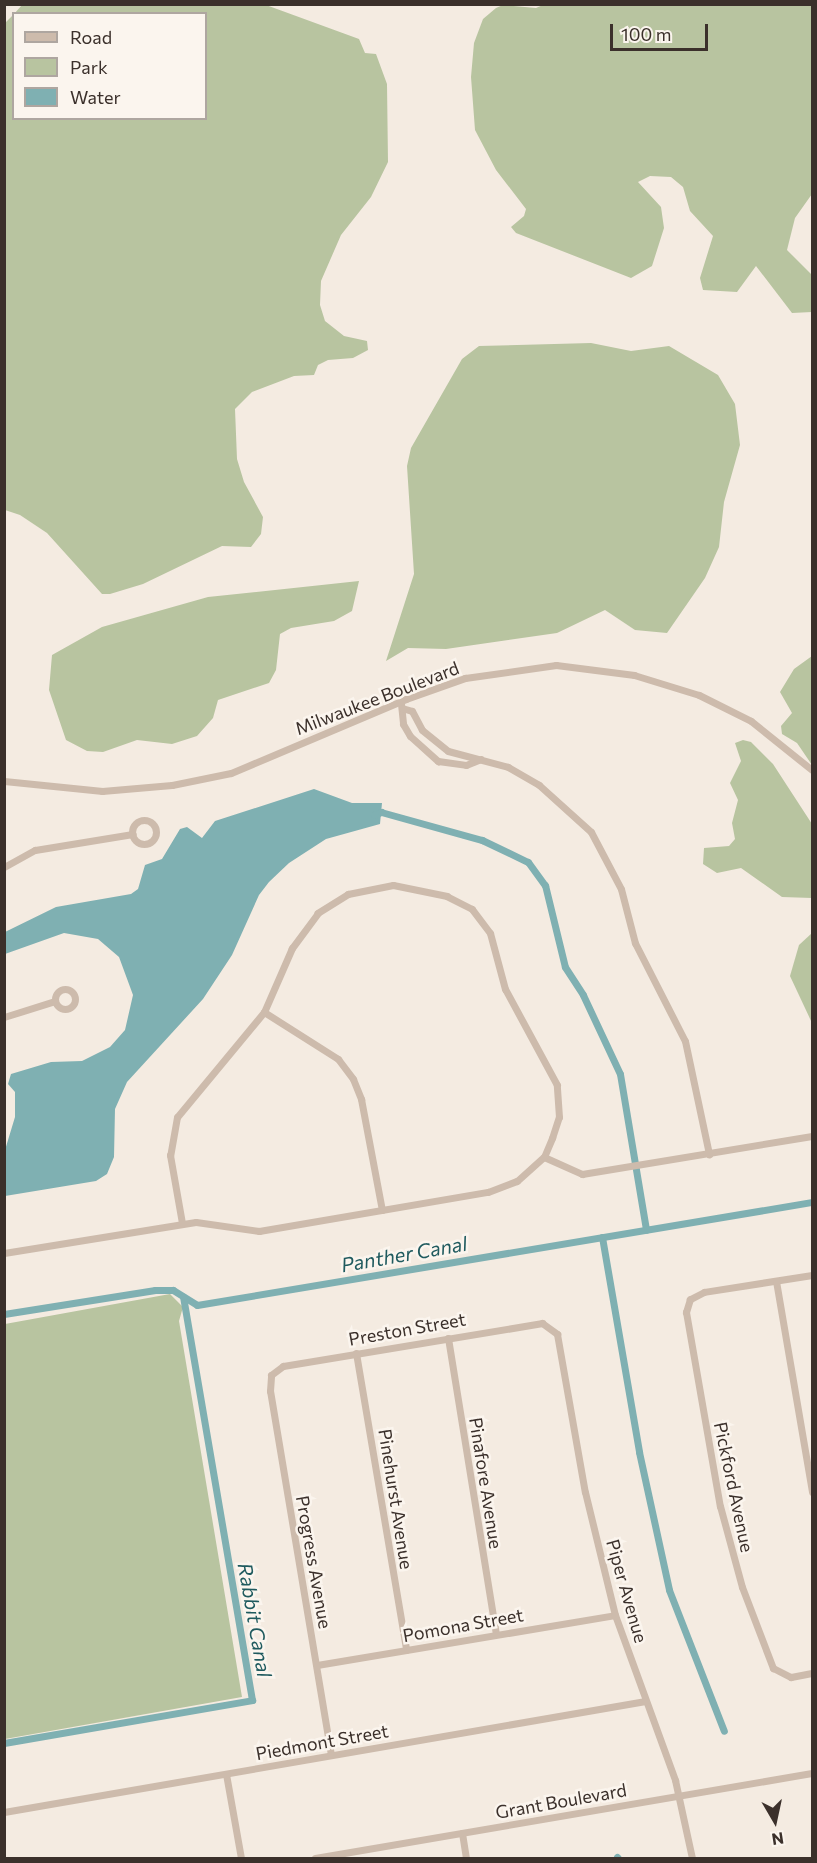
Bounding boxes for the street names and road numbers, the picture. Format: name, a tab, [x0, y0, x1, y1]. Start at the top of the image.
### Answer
street label: Milwaukee Boulevard	[292, 657, 462, 739]
street label: Preston Street	[347, 1308, 467, 1350]
street label: Pinafore Avenue	[465, 1416, 507, 1550]
street label: Pickford Avenue	[710, 1420, 758, 1554]
street label: Pinehurst Avenue	[374, 1427, 418, 1571]
street label: Progress Avenue	[292, 1494, 336, 1630]
street label: Piper Avenue	[602, 1537, 652, 1645]
street label: Pomona Street	[401, 1604, 525, 1646]
street label: Piedmont Street	[254, 1720, 390, 1764]
street label: Grant Boulevard	[494, 1779, 628, 1823]

